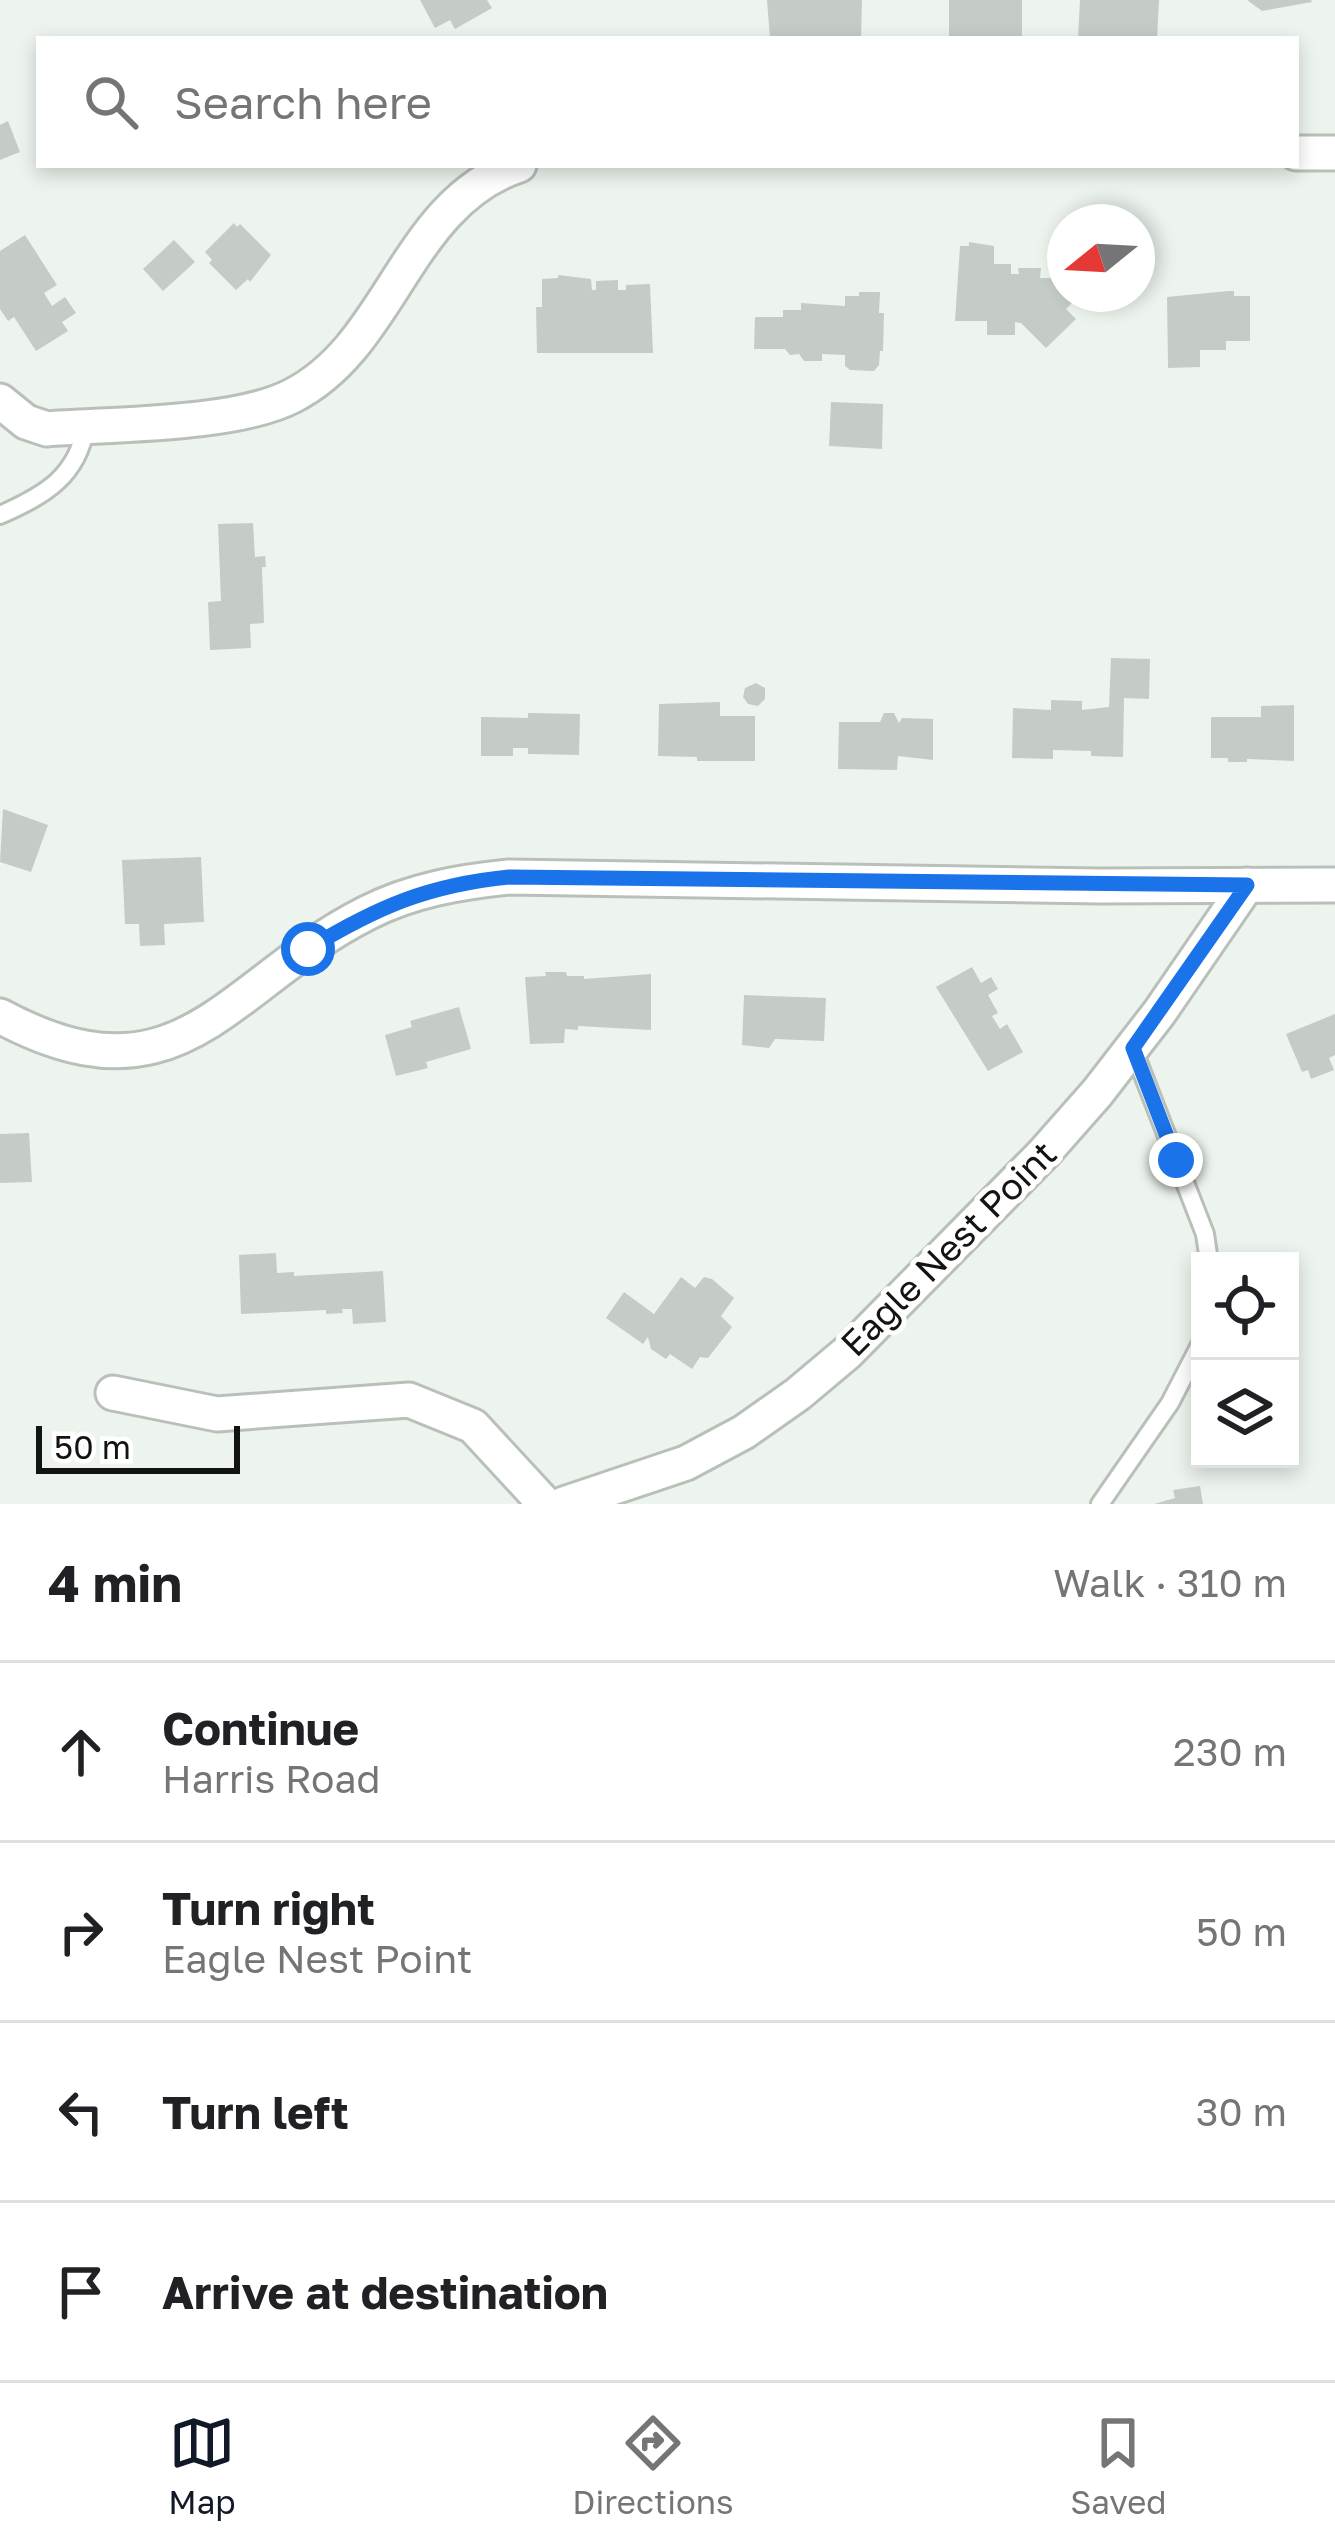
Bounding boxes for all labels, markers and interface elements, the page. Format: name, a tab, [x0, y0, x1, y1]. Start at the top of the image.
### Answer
search box	[36, 36, 1299, 168]
icon: search	[78, 69, 144, 135]
text: Search here	[174, 75, 432, 129]
north arrow	[1047, 204, 1155, 312]
route start	[281, 922, 335, 976]
street label: Eagle Nest Point	[832, 1132, 1064, 1364]
route end	[1149, 1133, 1203, 1187]
map controls	[1191, 1252, 1299, 1468]
button: locate	[1191, 1252, 1299, 1360]
button: layers	[1191, 1360, 1299, 1468]
scale bar	[36, 1420, 240, 1473]
text: 50 m	[54, 1427, 131, 1466]
text: 4 min	[48, 1552, 182, 1613]
text: Walk · 310 m	[1053, 1559, 1287, 1606]
text: Continue	[162, 1701, 359, 1755]
icon: ahead	[48, 1719, 114, 1785]
text: 230 m	[1173, 1728, 1287, 1775]
text: Harris Road	[162, 1755, 381, 1802]
text: Turn right	[162, 1881, 375, 1935]
icon: right	[48, 1899, 114, 1965]
text: 50 m	[1196, 1908, 1287, 1955]
text: Eagle Nest Point	[162, 1935, 472, 1982]
icon: left	[48, 2079, 114, 2145]
text: Turn left	[162, 2085, 349, 2139]
text: 30 m	[1196, 2088, 1287, 2135]
icon: arrive	[48, 2259, 114, 2325]
text: Arrive at destination	[162, 2265, 608, 2319]
tab: Map	[168, 2410, 236, 2521]
tab: Directions	[572, 2410, 734, 2521]
tab: Saved	[1070, 2410, 1167, 2521]

